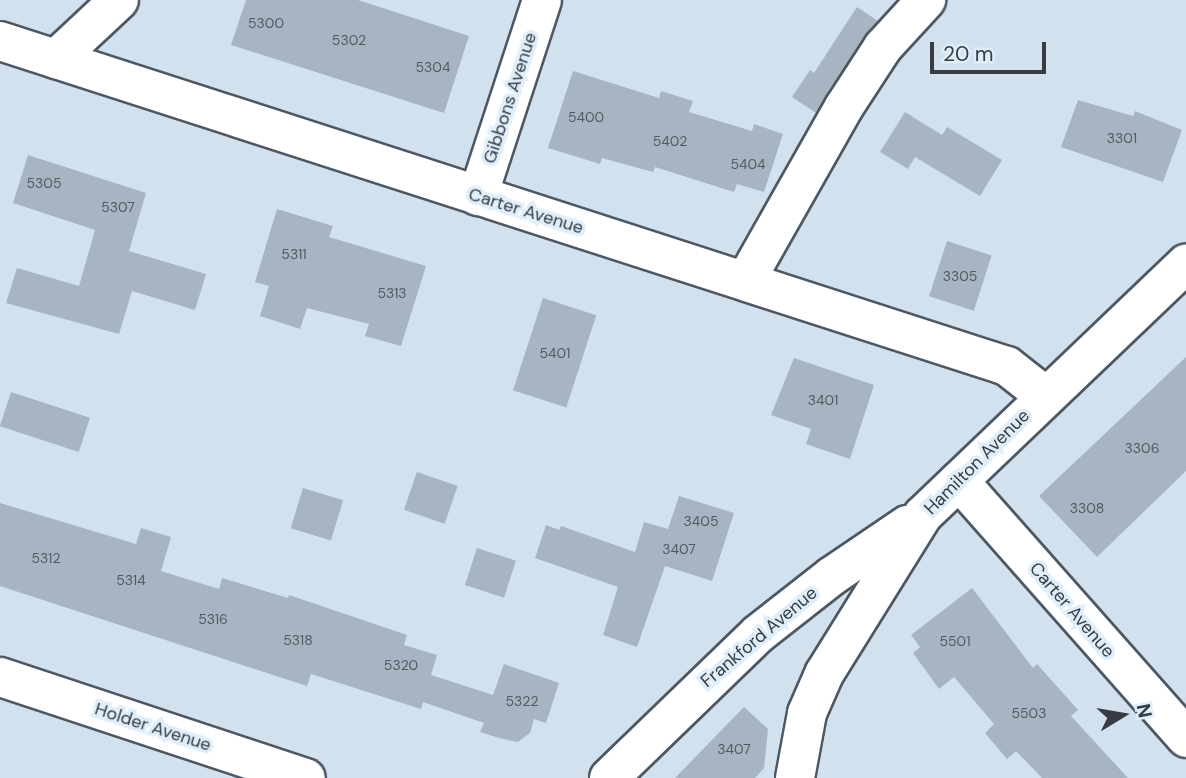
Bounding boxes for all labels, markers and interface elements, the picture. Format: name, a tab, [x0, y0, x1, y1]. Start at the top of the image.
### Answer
house number: 5300	[248, 15, 284, 31]
scale bar	[934, 28, 1050, 72]
street label: Gibbons Avenue	[479, 30, 541, 166]
house number: 5302	[332, 32, 366, 48]
text: 20 m	[943, 40, 994, 68]
house number: 5304	[416, 59, 450, 75]
house number: 5400	[568, 109, 604, 125]
house number: 3301	[1107, 130, 1137, 146]
house number: 5402	[653, 133, 687, 149]
house number: 5404	[730, 156, 766, 172]
house number: 5305	[27, 175, 61, 191]
street label: Carter Avenue	[466, 183, 586, 239]
house number: 5307	[101, 199, 135, 215]
house number: 5311	[281, 246, 307, 262]
house number: 3305	[943, 268, 977, 284]
house number: 5313	[377, 285, 407, 301]
house number: 5401	[540, 345, 570, 361]
house number: 3401	[808, 392, 838, 408]
street label: Hamilton Avenue	[920, 405, 1034, 519]
house number: 3306	[1125, 440, 1159, 456]
house number: 3308	[1070, 500, 1104, 516]
house number: 3405	[684, 513, 718, 529]
house number: 3407	[662, 541, 696, 557]
house number: 5312	[31, 550, 61, 566]
street label: Carter Avenue	[1025, 558, 1119, 662]
house number: 5314	[116, 572, 146, 588]
street label: Frankford Avenue	[696, 582, 822, 692]
house number: 5316	[198, 611, 228, 627]
house number: 5318	[283, 632, 313, 648]
house number: 5501	[939, 633, 971, 649]
house number: 5320	[384, 657, 418, 673]
north arrow	[1088, 680, 1158, 750]
house number: 5322	[506, 693, 538, 709]
street label: Holder Avenue	[92, 698, 214, 756]
text: N	[1131, 702, 1158, 720]
house number: 5503	[1012, 705, 1046, 721]
house number: 3407	[717, 741, 751, 757]

